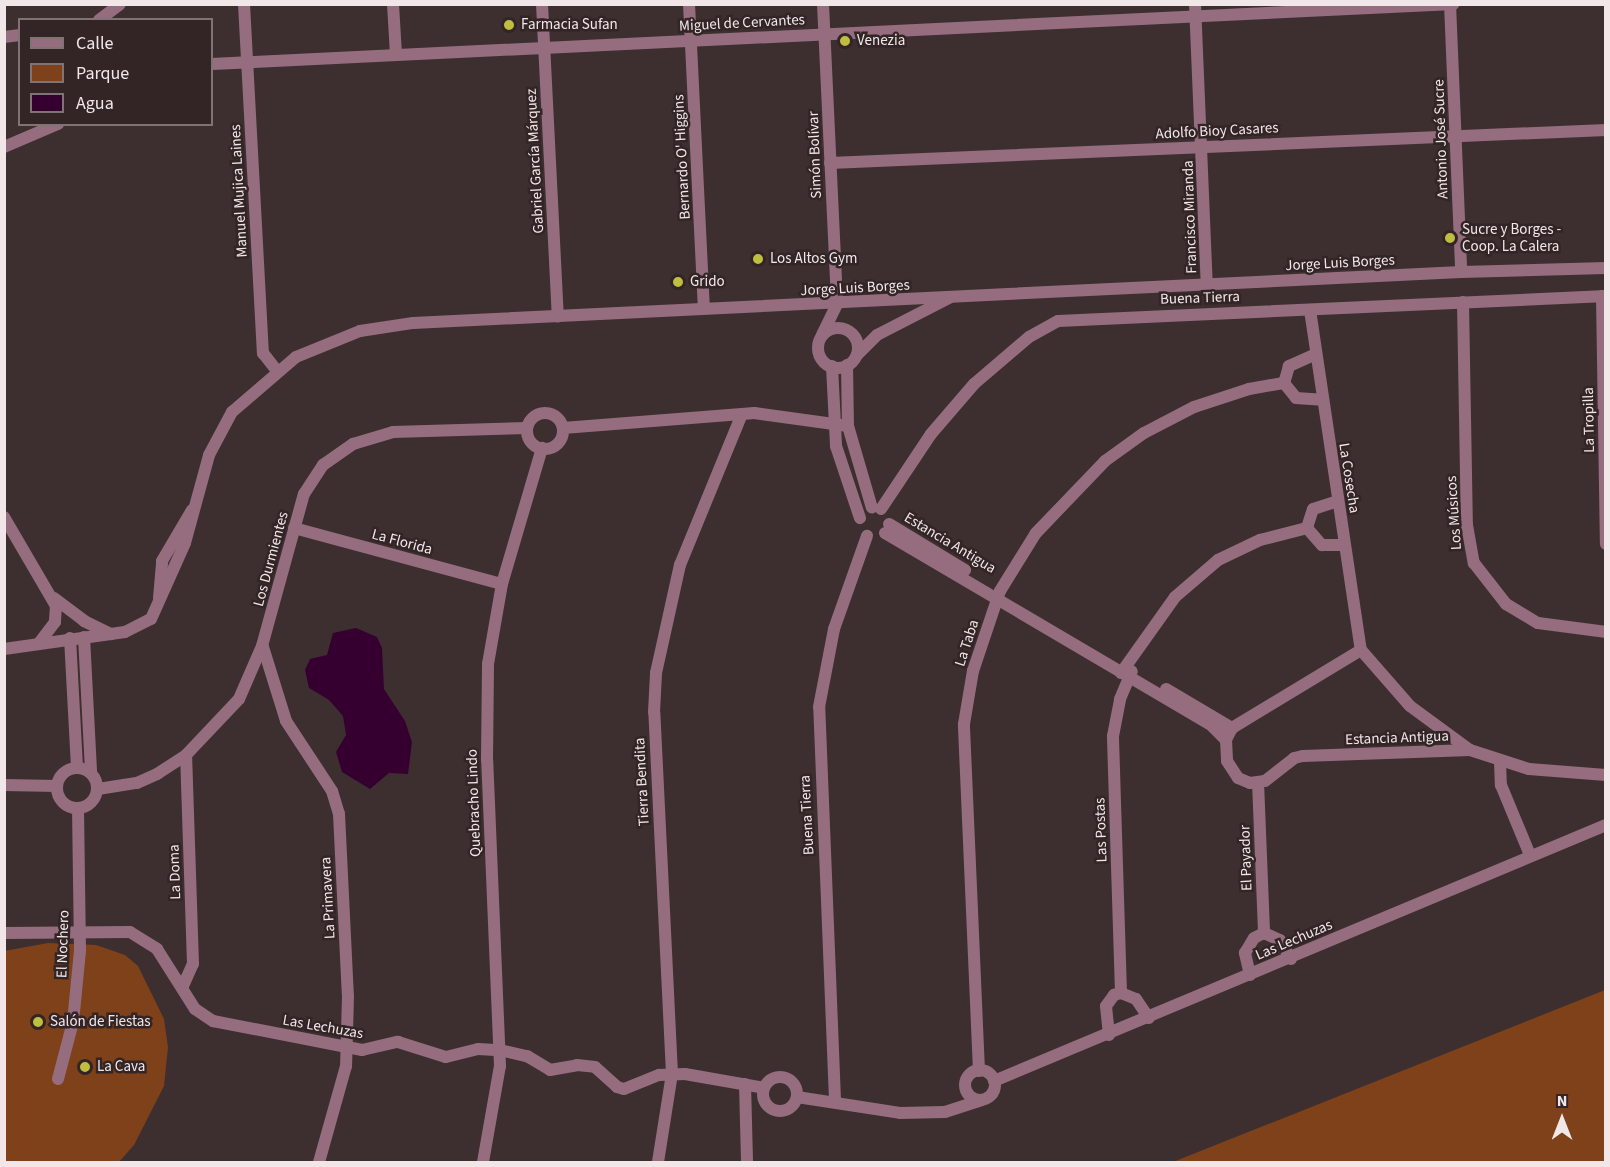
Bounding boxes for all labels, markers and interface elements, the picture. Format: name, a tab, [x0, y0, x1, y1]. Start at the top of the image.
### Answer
street label: Miguel de Cervantes	[679, 11, 805, 35]
place label: Farmacia Sufan	[521, 16, 618, 34]
legend	[18, 18, 213, 126]
marker: Farmacia Sufan	[502, 18, 516, 32]
text: Calle	[76, 31, 113, 56]
place label: Venezia	[857, 32, 905, 50]
marker: Venezia	[838, 34, 852, 48]
text: Parque	[76, 61, 129, 86]
street label: Antonio José Sucre	[1430, 79, 1452, 199]
street label: Gabriel García Márquez	[522, 88, 548, 234]
text: Agua	[76, 91, 114, 116]
street label: Bernardo O' Higgins	[670, 94, 694, 220]
street label: Simón Bolívar	[804, 111, 826, 199]
street label: Adolfo Bioy Casares	[1155, 119, 1279, 143]
street label: Manuel Mujica Laines	[227, 124, 251, 258]
street label: Francisco Miranda	[1179, 160, 1201, 274]
place label: Sucre y Borges - Coop. La Calera	[1462, 220, 1561, 255]
marker: Sucre y Borges - Coop. La Calera	[1443, 231, 1457, 245]
place label: Los Altos Gym	[770, 250, 857, 268]
street label: Jorge Luis Borges	[1285, 251, 1395, 275]
marker: Los Altos Gym	[751, 252, 765, 266]
place label: Grido	[690, 273, 725, 291]
marker: Grido	[671, 275, 685, 289]
street label: Jorge Luis Borges	[800, 276, 910, 300]
street label: Buena Tierra	[1160, 288, 1240, 308]
street label: La Tropilla	[1579, 387, 1599, 453]
street label: La Cosecha	[1335, 442, 1363, 514]
street label: Los Músicos	[1442, 475, 1466, 551]
street label: Estancia Antigua	[901, 509, 999, 577]
street label: Los Durmientes	[250, 510, 292, 608]
street label: La Florida	[370, 525, 434, 559]
street label: La Taba	[951, 617, 983, 669]
street label: Estancia Antigua	[1345, 727, 1449, 749]
street label: Tierra Bendita	[631, 737, 653, 827]
street label: Quebracho Lindo	[463, 749, 485, 857]
street label: Buena Tierra	[796, 775, 818, 855]
street label: Las Postas	[1091, 797, 1111, 863]
street label: El Payador	[1236, 825, 1256, 891]
street label: La Doma	[165, 844, 185, 900]
street label: La Primavera	[317, 857, 339, 939]
street label: El Nochero	[53, 910, 73, 978]
street label: Las Lechuzas	[1253, 916, 1335, 964]
street label: Las Lechuzas	[281, 1011, 365, 1043]
place label: Salón de Fiestas	[50, 1013, 151, 1031]
marker: Salón de Fiestas	[31, 1015, 45, 1029]
place label: La Cava	[97, 1058, 145, 1076]
marker: La Cava	[78, 1060, 92, 1074]
north arrow	[1532, 1089, 1592, 1149]
text: N	[1557, 1090, 1567, 1112]

